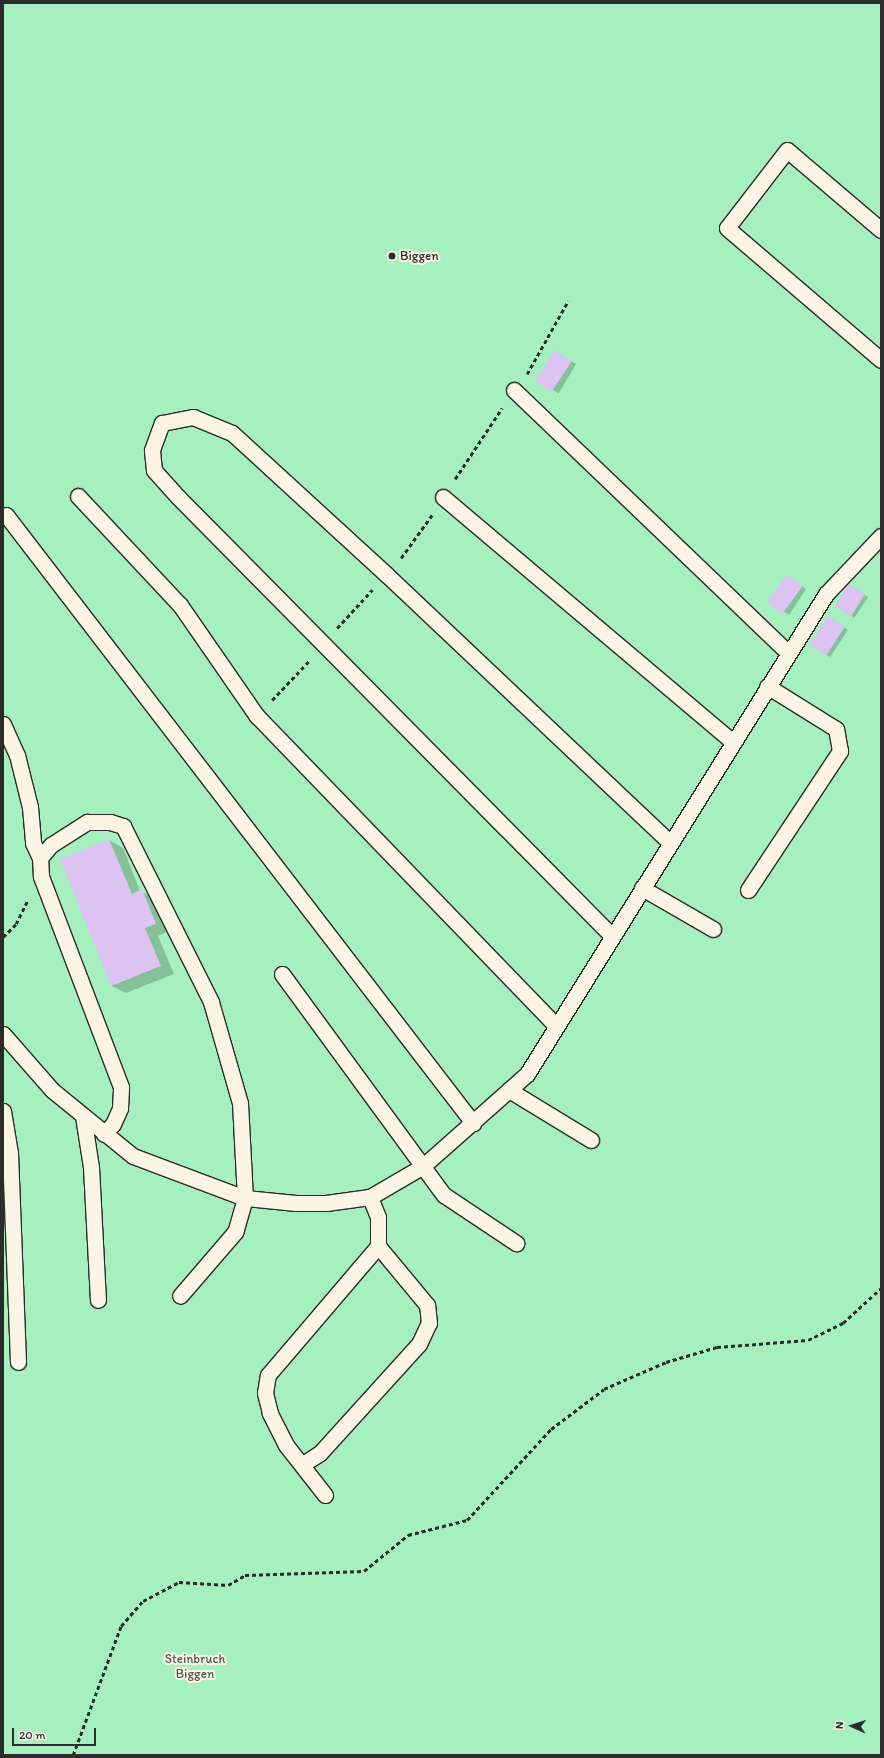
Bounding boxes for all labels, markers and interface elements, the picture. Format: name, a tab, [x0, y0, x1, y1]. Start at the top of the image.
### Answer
place label: Biggen	[400, 248, 439, 264]
marker: Biggen	[387, 251, 397, 261]
park label: Steinbruch Biggen	[165, 1652, 225, 1683]
north arrow	[832, 1706, 872, 1746]
scale bar	[14, 1720, 98, 1746]
text: N	[833, 1721, 846, 1729]
text: 20 m	[19, 1728, 46, 1742]

